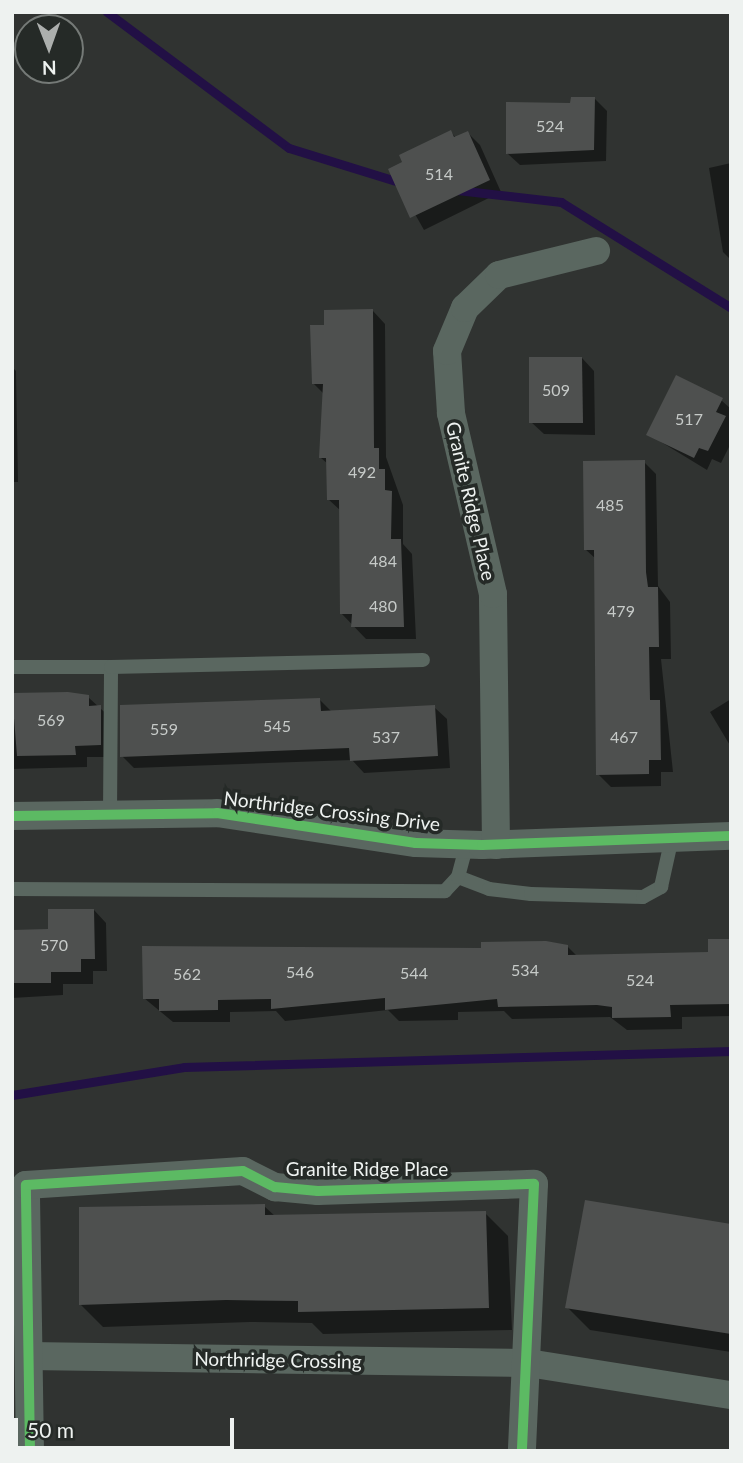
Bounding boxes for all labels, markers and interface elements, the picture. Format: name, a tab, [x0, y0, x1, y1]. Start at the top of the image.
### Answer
north arrow	[14, 14, 84, 84]
text: N	[42, 57, 57, 80]
house number: 524	[536, 116, 564, 136]
house number: 514	[425, 164, 453, 184]
house number: 509	[542, 380, 570, 400]
house number: 517	[675, 409, 703, 429]
street label: Granite Ridge Place	[442, 419, 500, 583]
house number: 492	[348, 462, 376, 482]
house number: 485	[596, 495, 624, 515]
house number: 484	[369, 551, 397, 571]
house number: 480	[369, 596, 397, 616]
house number: 479	[607, 601, 635, 621]
house number: 569	[37, 710, 65, 730]
house number: 545	[263, 716, 291, 736]
house number: 559	[150, 719, 178, 739]
house number: 537	[372, 727, 400, 747]
house number: 467	[610, 727, 638, 747]
street label: Northridge Crossing Drive	[223, 786, 441, 836]
house number: 570	[40, 935, 68, 955]
house number: 534	[511, 960, 539, 980]
house number: 546	[286, 962, 314, 982]
house number: 544	[400, 963, 428, 983]
house number: 562	[173, 964, 201, 984]
house number: 524	[626, 970, 654, 990]
street label: Granite Ridge Place	[286, 1158, 448, 1180]
street label: Northridge Crossing	[194, 1347, 362, 1373]
scale bar	[18, 1404, 238, 1448]
text: 50 m	[27, 1417, 74, 1442]

